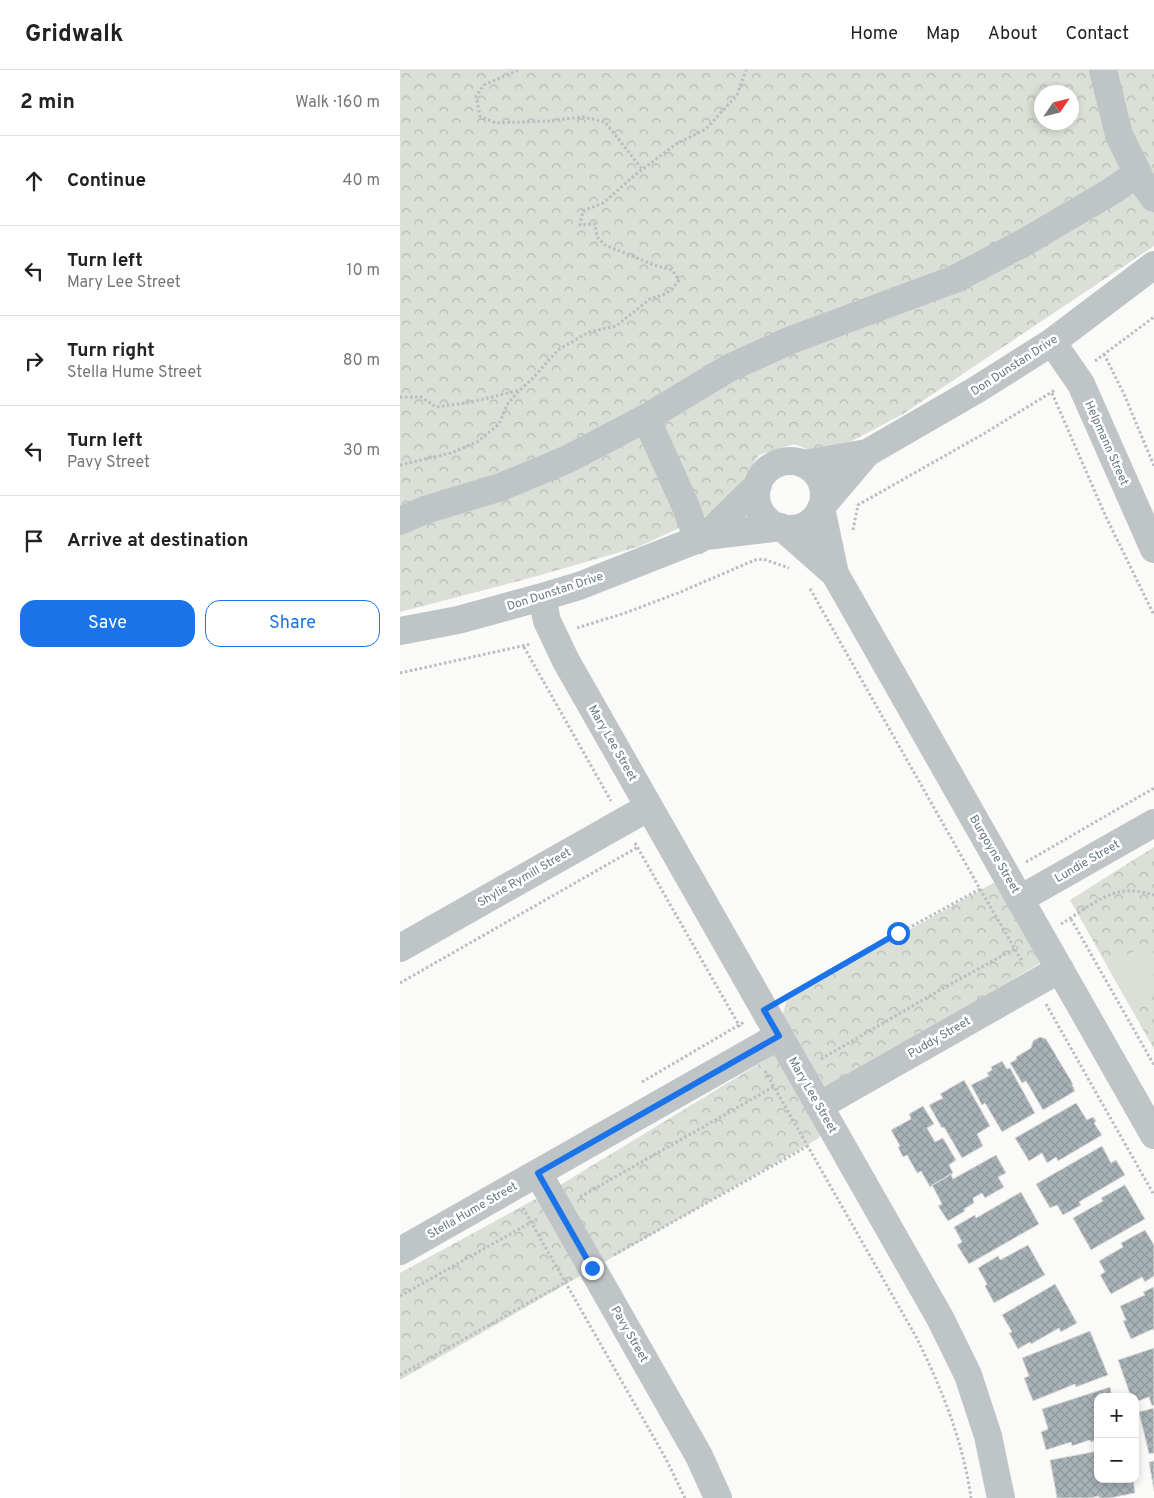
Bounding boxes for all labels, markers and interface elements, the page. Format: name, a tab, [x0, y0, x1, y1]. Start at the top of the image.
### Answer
text: Gridwalk	[25, 20, 123, 50]
text: Home	[850, 23, 898, 46]
text: Map	[926, 23, 960, 46]
text: About	[988, 23, 1037, 46]
text: Contact	[1065, 23, 1129, 46]
north arrow	[1034, 85, 1079, 130]
text: 2 min	[20, 89, 75, 116]
text: Walk · 160 m	[295, 93, 380, 113]
icon: ahead	[20, 167, 48, 195]
text: Continue	[67, 169, 146, 193]
text: 40 m	[342, 171, 380, 191]
text: Turn left	[67, 249, 143, 273]
icon: left	[20, 257, 48, 285]
text: 10 m	[346, 261, 380, 281]
text: Mary Lee Street	[67, 273, 181, 293]
street label: Don Dunstan Drive	[968, 332, 1061, 400]
text: Turn right	[67, 339, 155, 363]
icon: right	[20, 347, 48, 375]
text: 80 m	[343, 351, 380, 371]
text: Stella Hume Street	[67, 363, 202, 383]
street label: Helpmann Street	[1080, 399, 1132, 488]
text: Turn left	[67, 429, 143, 453]
icon: left	[20, 437, 48, 465]
text: 30 m	[343, 441, 380, 461]
text: Pavy Street	[67, 453, 150, 473]
icon: arrive	[20, 527, 48, 555]
text: Arrive at destination	[67, 529, 248, 553]
street label: Don Dunstan Drive	[505, 569, 606, 615]
button: Save	[20, 600, 195, 647]
button: Share	[205, 600, 380, 647]
street label: Mary Lee Street	[584, 703, 640, 784]
street label: Burgoyne Street	[965, 812, 1023, 897]
street label: Lundie Street	[1052, 837, 1123, 887]
street label: Shylie Rymill Street	[475, 845, 574, 911]
route start	[887, 922, 910, 945]
street label: Puddy Street	[905, 1013, 974, 1062]
street label: Mary Lee Street	[784, 1055, 840, 1136]
street label: Stella Hume Street	[425, 1179, 520, 1243]
route end	[581, 1257, 604, 1280]
street label: Pavy Street	[607, 1304, 652, 1365]
map controls	[1094, 1393, 1139, 1483]
button: +	[1094, 1393, 1139, 1438]
button: −	[1094, 1438, 1139, 1483]

